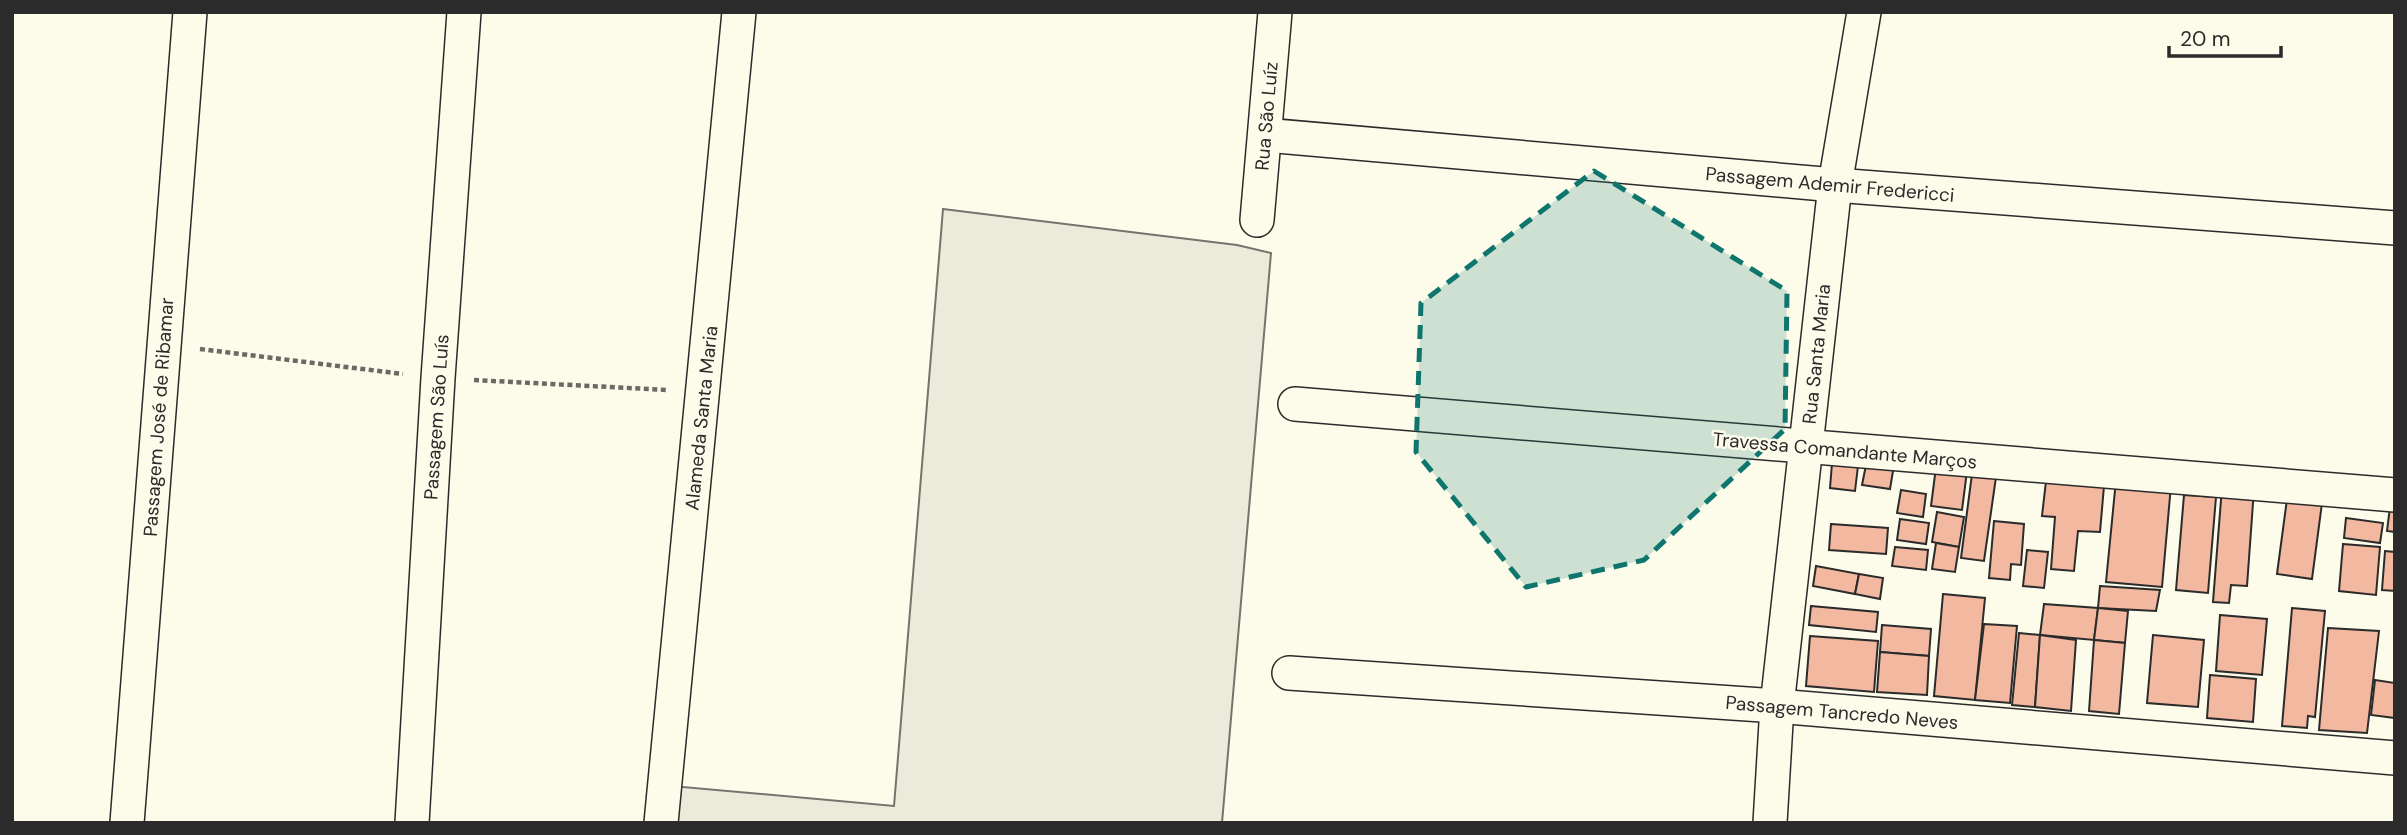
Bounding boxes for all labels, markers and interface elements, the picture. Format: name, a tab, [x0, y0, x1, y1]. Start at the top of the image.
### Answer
scale bar	[2169, 14, 2281, 58]
text: 20 m	[2180, 25, 2231, 53]
street label: Rua São Luíz	[1249, 61, 1284, 171]
street label: Passagem Ademir Fredericci	[1704, 161, 1956, 208]
street label: Rua Santa Maria	[1797, 283, 1836, 425]
street label: Passagem José de Ribamar	[138, 297, 179, 537]
street label: Alameda Santa Maria	[679, 324, 724, 512]
street label: Passagem São Luís	[418, 334, 455, 501]
street label: Travessa Comandante Marços	[1712, 426, 1978, 475]
street label: Passagem Tancredo Neves	[1724, 690, 1959, 735]

